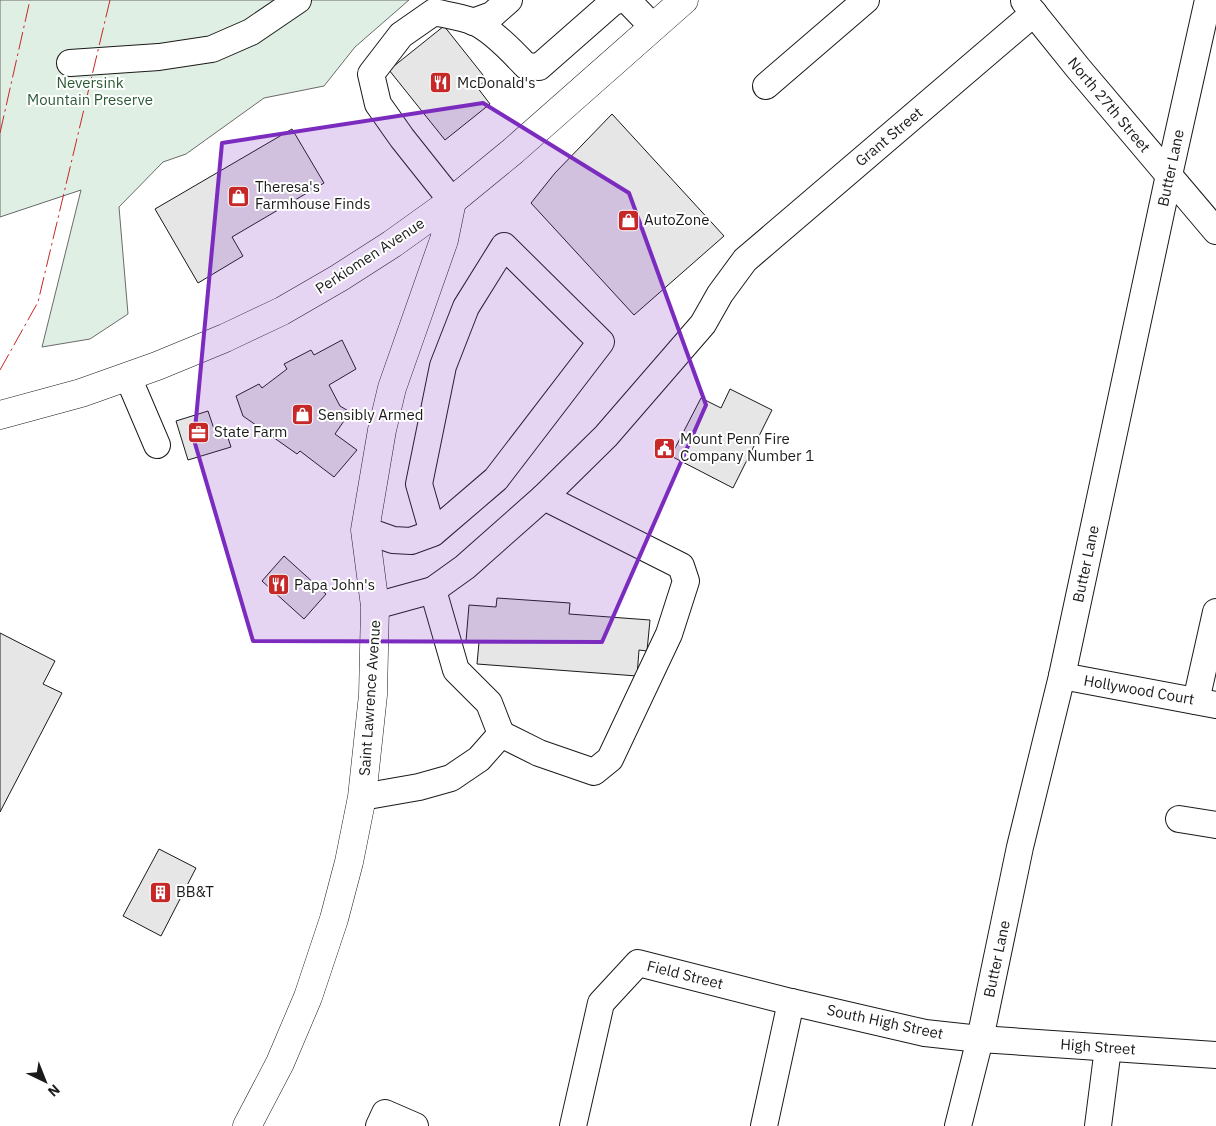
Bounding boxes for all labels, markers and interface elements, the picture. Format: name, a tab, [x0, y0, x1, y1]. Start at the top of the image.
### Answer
street label: North 27th Street	[1064, 53, 1155, 156]
restaurant icon: McDonald's	[429, 71, 453, 95]
park label: Neversink Mountain Preserve	[27, 73, 153, 109]
place label: McDonald's	[457, 73, 535, 92]
street label: Grant Street	[851, 103, 926, 170]
street label: Butter Lane	[1153, 128, 1188, 208]
place label: Theresa's Farmhouse Finds	[255, 177, 371, 213]
shop icon: Theresa's Farmhouse Finds	[227, 184, 251, 208]
shop icon: AutoZone	[616, 208, 640, 232]
place label: AutoZone	[644, 210, 709, 229]
street label: Perkiomen Avenue	[312, 213, 428, 298]
shop icon: Sensibly Armed	[290, 403, 314, 427]
place label: Sensibly Armed	[318, 405, 423, 424]
office icon: State Farm	[186, 420, 210, 444]
place label: State Farm	[214, 422, 287, 441]
place label: Mount Penn Fire Company Number 1	[680, 429, 814, 465]
public building icon: Mount Penn Fire Company Number 1	[652, 436, 676, 460]
street label: Butter Lane	[1068, 524, 1103, 604]
restaurant icon: Papa John's	[266, 573, 290, 597]
place label: Papa John's	[294, 575, 375, 594]
street label: Saint Lawrence Avenue	[355, 619, 384, 777]
street label: Hollywood Court	[1082, 670, 1196, 709]
building icon: BB&T	[148, 880, 172, 904]
place label: BB&T	[176, 882, 214, 901]
street label: Butter Lane	[979, 919, 1014, 999]
street label: Field Street	[645, 956, 725, 993]
street label: South High Street	[825, 1000, 945, 1043]
street label: High Street	[1060, 1034, 1136, 1059]
north arrow	[20, 1056, 70, 1106]
text: N	[44, 1080, 64, 1101]

